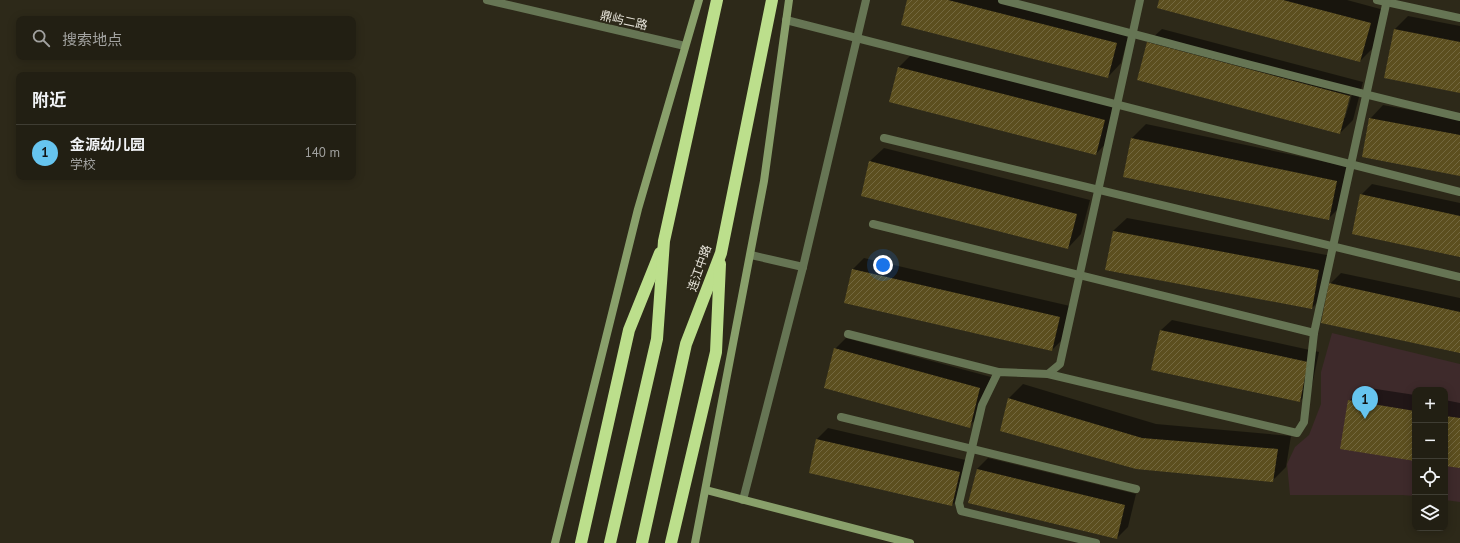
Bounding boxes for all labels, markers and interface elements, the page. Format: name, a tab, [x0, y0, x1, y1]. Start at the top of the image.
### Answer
street label: 鼎屿二路	[599, 7, 649, 33]
search box	[16, 16, 356, 60]
icon: search	[30, 27, 52, 49]
text: 搜索地点	[62, 30, 122, 49]
text: 附近	[32, 89, 66, 111]
text: 金源幼儿园	[70, 135, 145, 154]
text: 1	[41, 144, 49, 161]
text: 140 m	[305, 144, 340, 161]
text: 学校	[70, 156, 96, 173]
street label: 连江中路	[684, 243, 714, 293]
your location	[873, 255, 893, 275]
pin: 1	[1352, 386, 1378, 419]
map controls	[1412, 387, 1448, 531]
button: +	[1412, 387, 1448, 423]
button: −	[1412, 423, 1448, 459]
button: locate	[1412, 459, 1448, 495]
button: layers	[1412, 495, 1448, 531]

